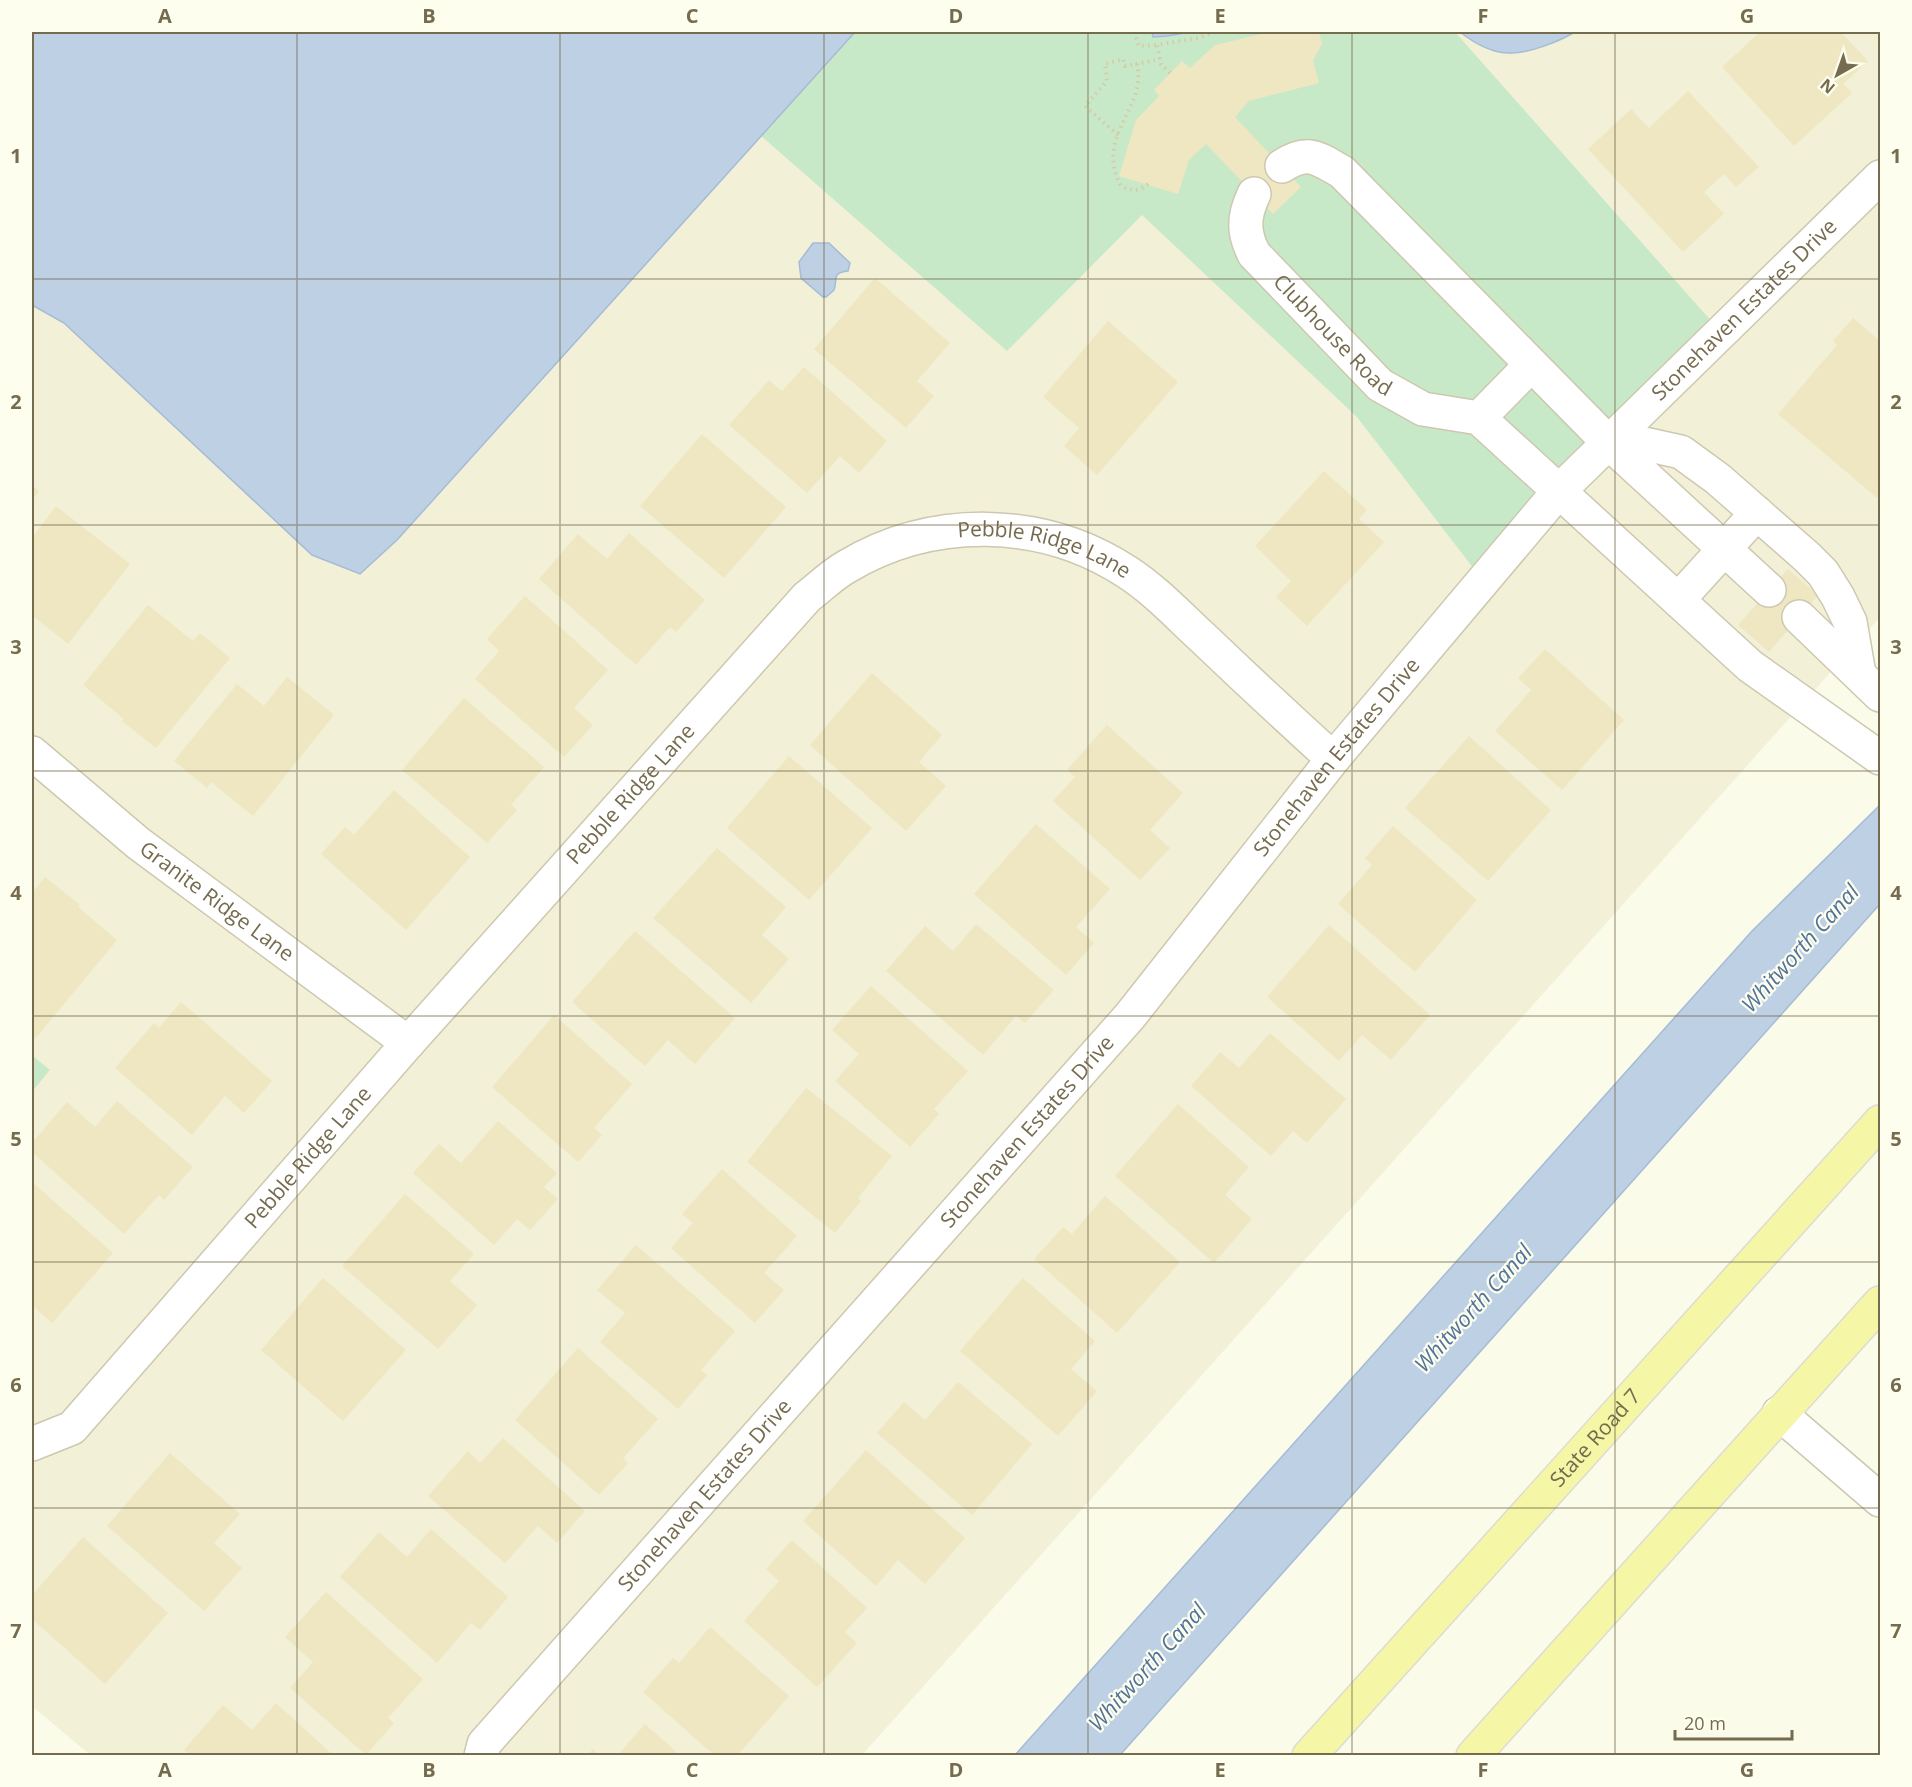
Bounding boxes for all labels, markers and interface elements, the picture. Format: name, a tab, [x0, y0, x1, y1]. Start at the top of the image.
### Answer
text: A	[158, 2, 172, 29]
text: B	[422, 2, 436, 29]
text: C	[686, 2, 699, 29]
text: D	[949, 2, 963, 29]
text: E	[1214, 2, 1226, 29]
text: F	[1478, 2, 1488, 29]
text: G	[1740, 2, 1754, 29]
north arrow	[1807, 45, 1867, 105]
text: N	[1815, 74, 1839, 99]
text: 1	[10, 142, 22, 169]
text: 1	[1890, 142, 1902, 169]
street label: Stonehaven Estates Drive	[1645, 212, 1842, 406]
street label: Clubhouse Road	[1268, 268, 1397, 402]
text: 2	[10, 388, 22, 415]
text: 2	[1890, 388, 1902, 415]
street label: Pebble Ridge Lane	[956, 514, 1137, 584]
text: 3	[10, 633, 22, 660]
text: 3	[1890, 633, 1902, 660]
street label: Stonehaven Estates Drive	[1247, 651, 1426, 862]
street label: Pebble Ridge Lane	[559, 717, 700, 870]
street label: Granite Ridge Lane	[134, 834, 300, 967]
water label: Whitworth Canal	[1734, 876, 1865, 1018]
text: 4	[10, 879, 22, 906]
text: 4	[1890, 879, 1902, 906]
street label: Stonehaven Estates Drive	[934, 1029, 1120, 1233]
street label: Pebble Ridge Lane	[238, 1080, 377, 1234]
text: 5	[10, 1125, 22, 1152]
text: 5	[1890, 1125, 1902, 1152]
water label: Whitworth Canal	[1407, 1236, 1538, 1378]
text: 6	[10, 1371, 22, 1398]
text: 6	[1890, 1371, 1902, 1398]
street label: State Road 7	[1543, 1382, 1646, 1492]
street label: Stonehaven Estates Drive	[611, 1392, 797, 1597]
water label: Whitworth Canal	[1081, 1595, 1212, 1737]
text: 7	[10, 1617, 22, 1644]
text: 7	[1890, 1617, 1902, 1644]
scale bar	[1675, 1703, 1792, 1741]
text: 20 m	[1684, 1711, 1726, 1735]
text: A	[158, 1756, 172, 1783]
text: B	[422, 1756, 436, 1783]
text: C	[686, 1756, 699, 1783]
text: D	[949, 1756, 963, 1783]
text: E	[1214, 1756, 1226, 1783]
text: F	[1478, 1756, 1488, 1783]
text: G	[1740, 1756, 1754, 1783]

